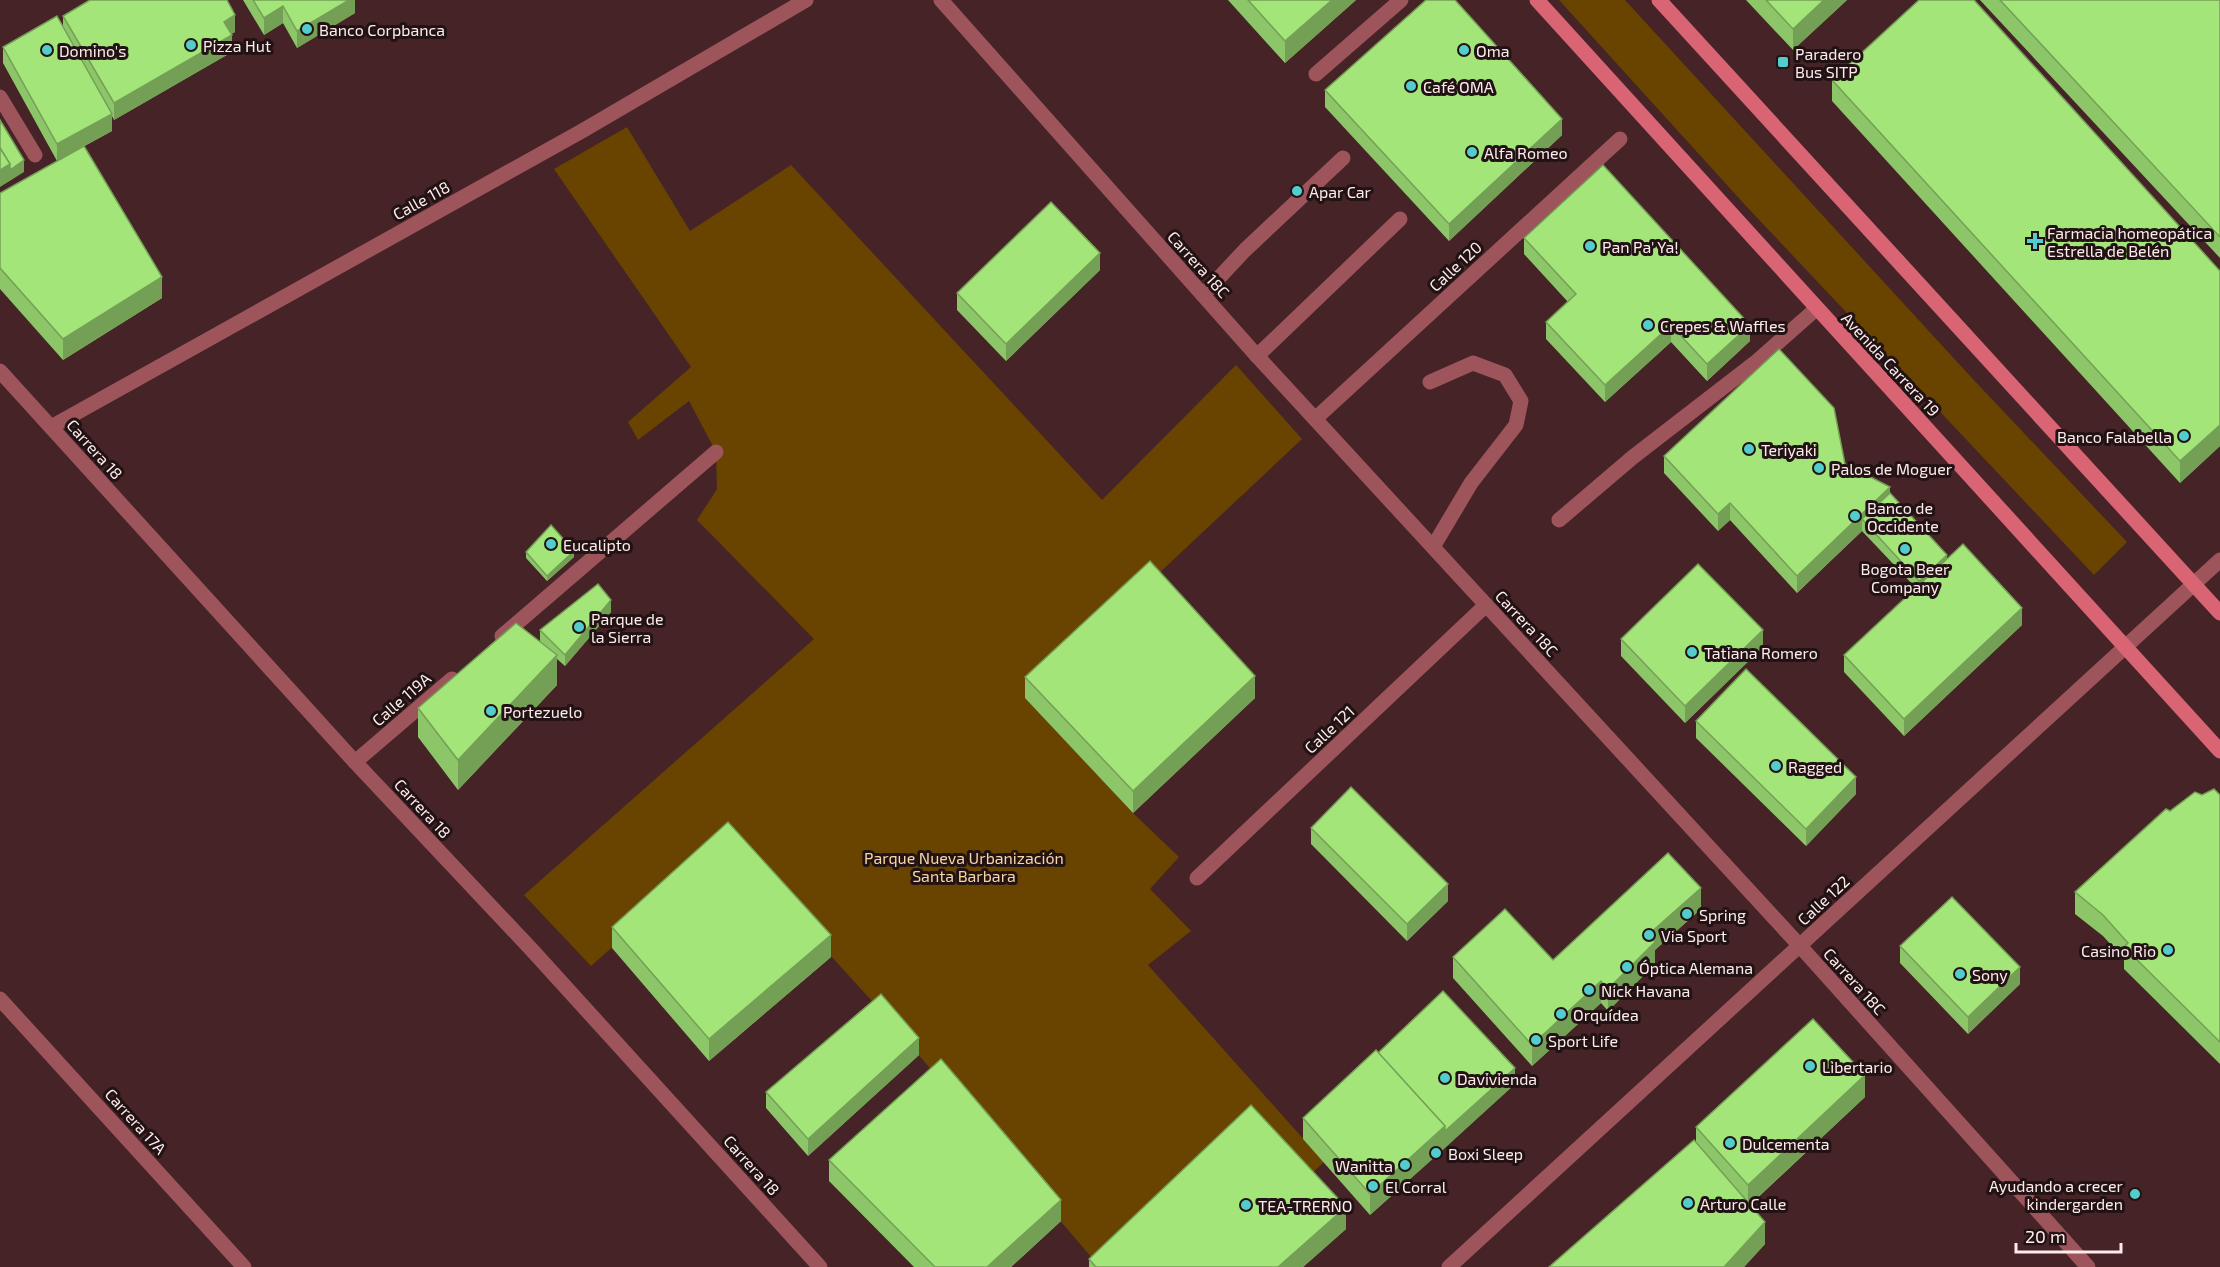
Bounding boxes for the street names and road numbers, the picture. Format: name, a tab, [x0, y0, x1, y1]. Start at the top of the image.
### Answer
street label: Calle 118	[389, 177, 453, 223]
street label: Carrera 18C	[1164, 227, 1234, 301]
street label: Calle 120	[1425, 237, 1485, 295]
street label: Avenida Carrera 19	[1838, 308, 1944, 420]
street label: Carrera 18	[63, 415, 127, 483]
street label: Carrera 18C	[1492, 586, 1562, 660]
street label: Calle 119A	[368, 668, 434, 730]
street label: Calle 121	[1300, 701, 1358, 757]
street label: Carrera 18	[391, 774, 455, 842]
street label: Calle 122	[1793, 871, 1853, 929]
street label: Carrera 18C	[1820, 944, 1890, 1018]
street label: Carrera 17A	[102, 1084, 170, 1158]
street label: Carrera 18	[720, 1131, 784, 1199]

